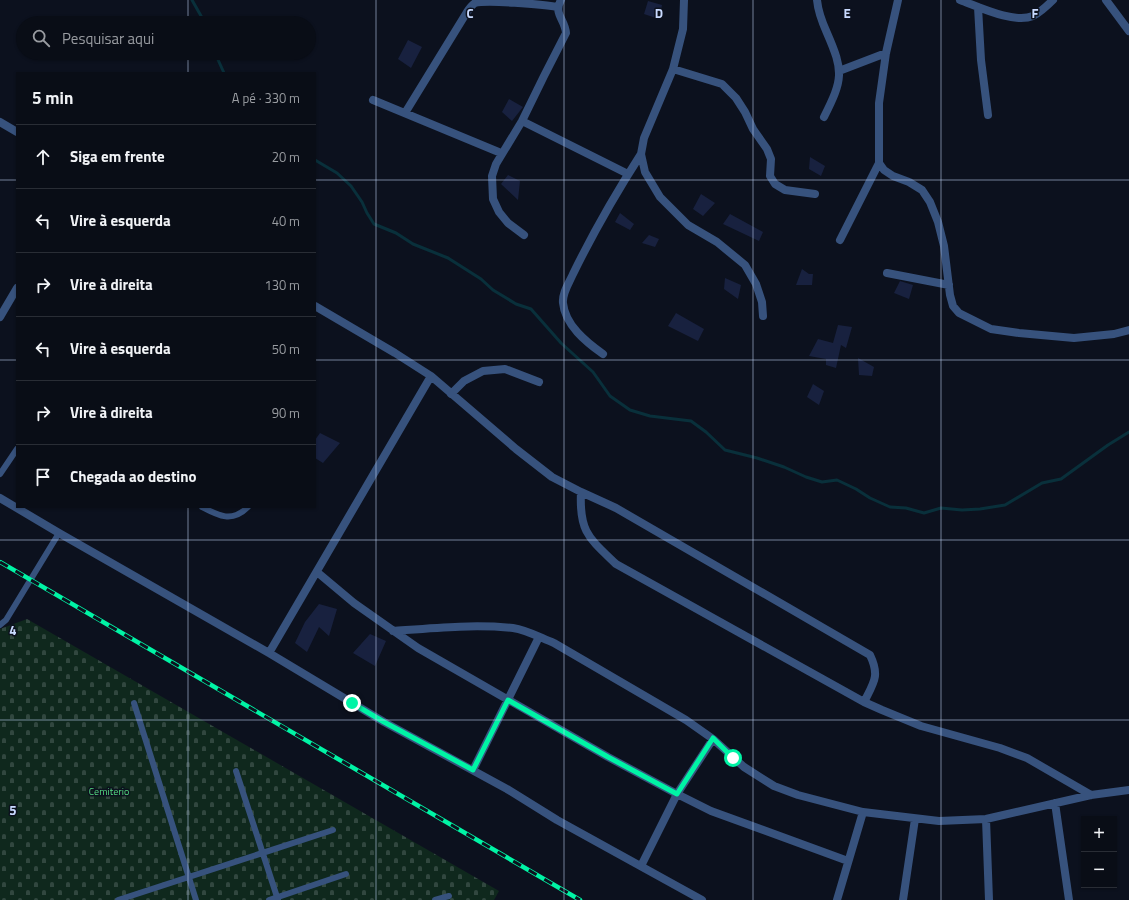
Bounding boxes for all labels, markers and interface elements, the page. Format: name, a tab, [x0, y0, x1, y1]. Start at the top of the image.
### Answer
text: C	[466, 3, 474, 23]
text: D	[655, 3, 663, 23]
text: E	[843, 3, 851, 23]
text: F	[1032, 3, 1039, 23]
search box	[16, 16, 316, 60]
icon: search	[30, 27, 52, 49]
text: Pesquisar aqui	[62, 27, 154, 50]
text: 5 min	[32, 85, 73, 111]
text: A pé · 330 m	[232, 88, 300, 108]
text: Siga em frente	[70, 145, 165, 168]
icon: ahead	[32, 146, 54, 168]
text: 20 m	[272, 147, 300, 167]
text: Vire à esquerda	[70, 209, 171, 232]
icon: left	[32, 210, 54, 232]
text: 40 m	[272, 211, 300, 231]
text: Vire à direita	[70, 273, 153, 296]
icon: right	[32, 274, 54, 296]
text: 130 m	[264, 275, 300, 295]
text: Vire à esquerda	[70, 337, 171, 360]
icon: left	[32, 338, 54, 360]
text: 50 m	[272, 339, 300, 359]
text: Vire à direita	[70, 401, 153, 424]
icon: right	[32, 402, 54, 424]
text: 90 m	[272, 403, 300, 423]
text: Chegada ao destino	[70, 465, 196, 488]
icon: arrive	[32, 466, 54, 488]
text: 4	[9, 620, 17, 640]
route end	[343, 694, 361, 712]
route start	[724, 749, 742, 767]
park label: Cemiterio	[89, 784, 129, 799]
text: 5	[9, 800, 17, 820]
map controls	[1081, 816, 1117, 888]
button: +	[1081, 816, 1117, 852]
button: −	[1081, 852, 1117, 888]

